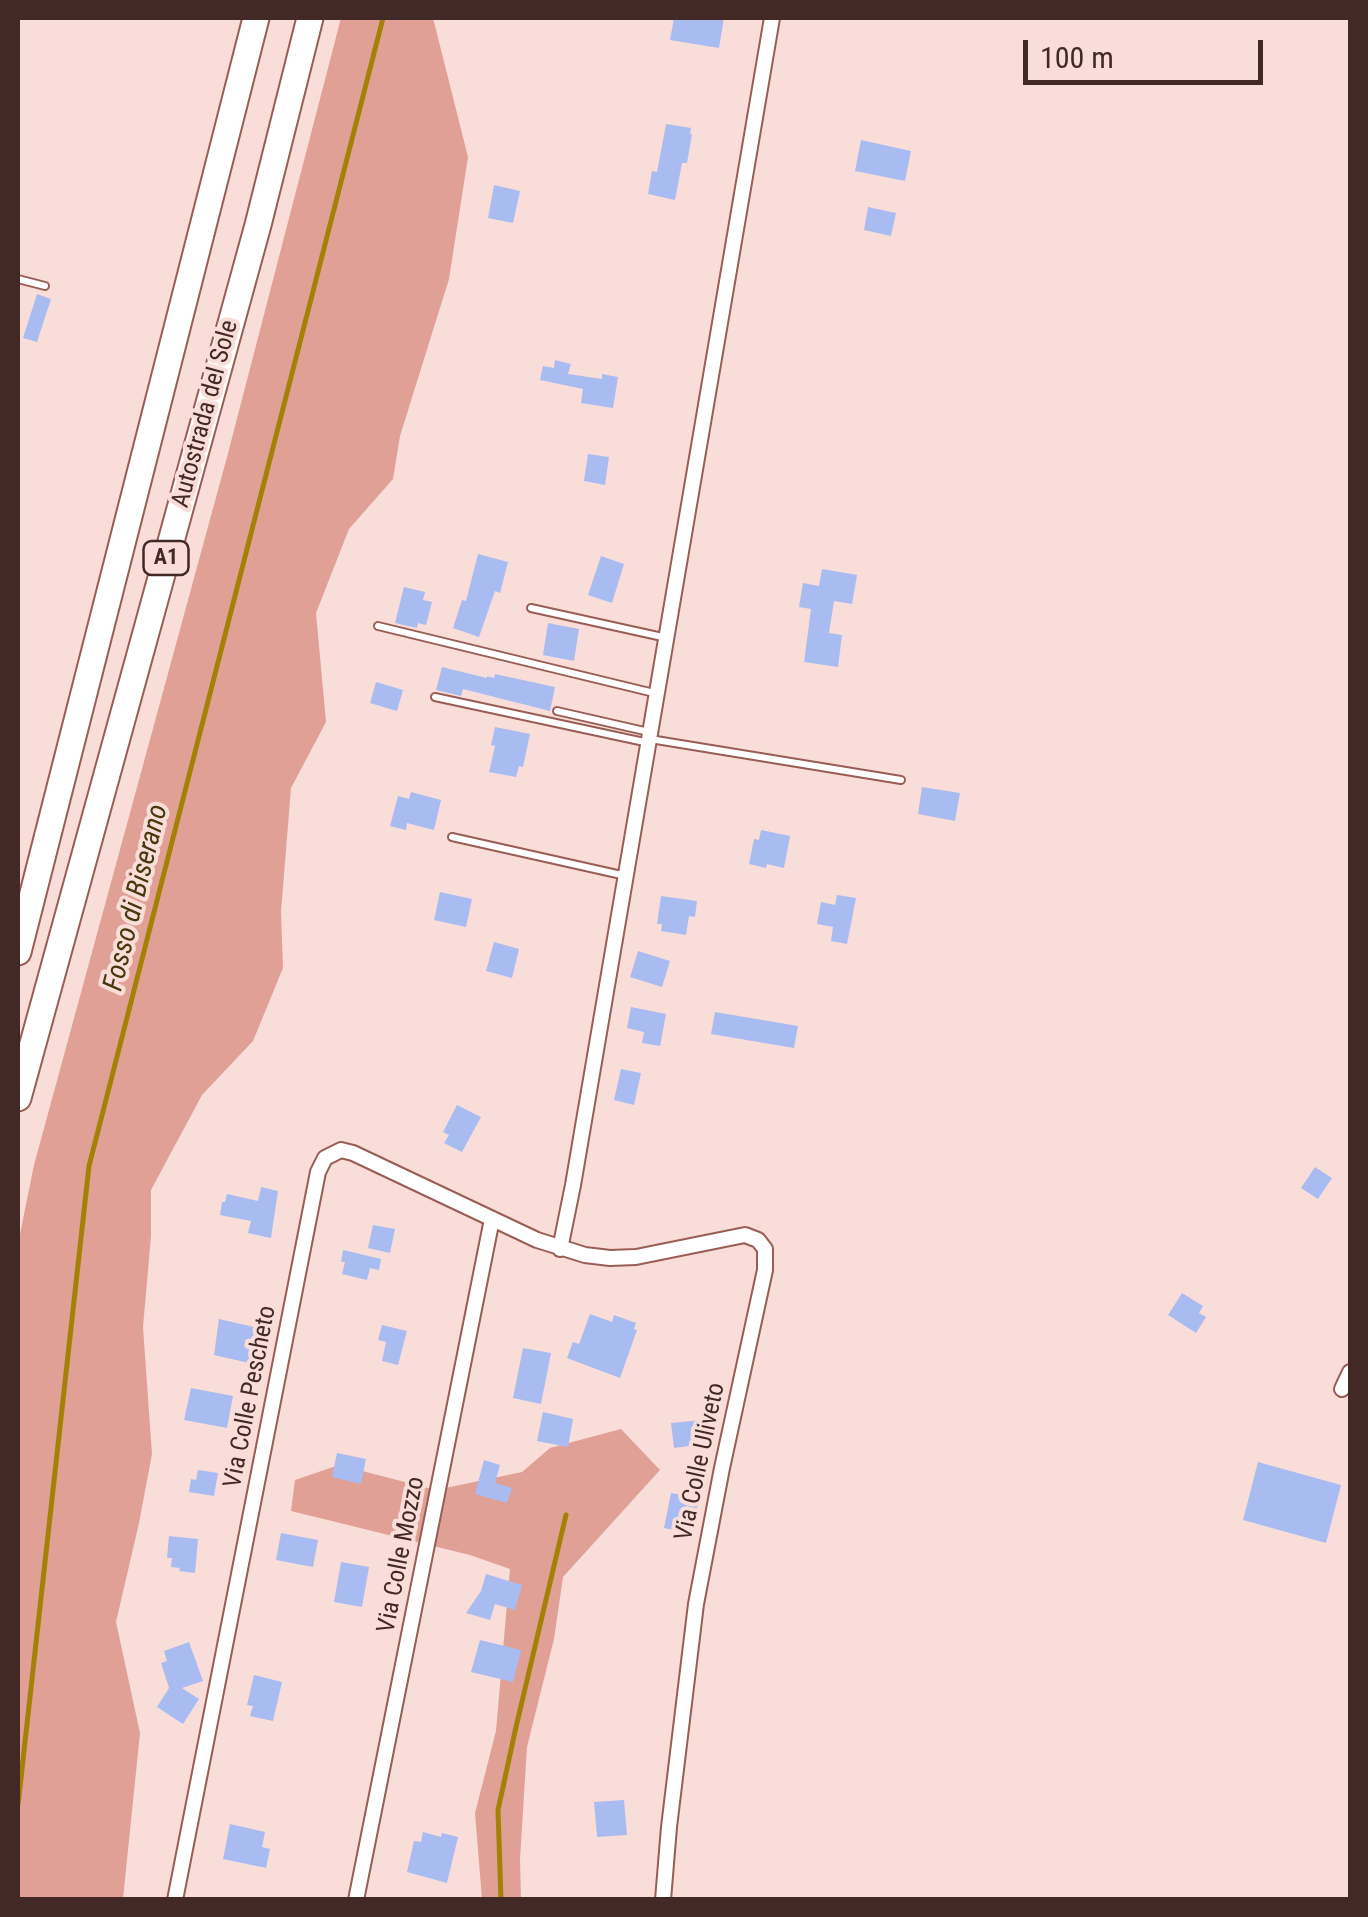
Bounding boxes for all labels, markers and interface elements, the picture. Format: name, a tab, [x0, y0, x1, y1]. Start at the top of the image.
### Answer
scale bar	[1028, 20, 1268, 82]
text: 100 m	[1040, 40, 1114, 75]
street label: Autostrada del Sole	[167, 317, 245, 511]
road number: A1	[144, 541, 188, 575]
water label: Fosso di Biserano	[98, 801, 176, 995]
street label: Via Colle Pescheto	[219, 1303, 283, 1491]
street label: Via Colle Uliveto	[670, 1380, 732, 1544]
street label: Via Colle Mozzo	[372, 1474, 432, 1636]

